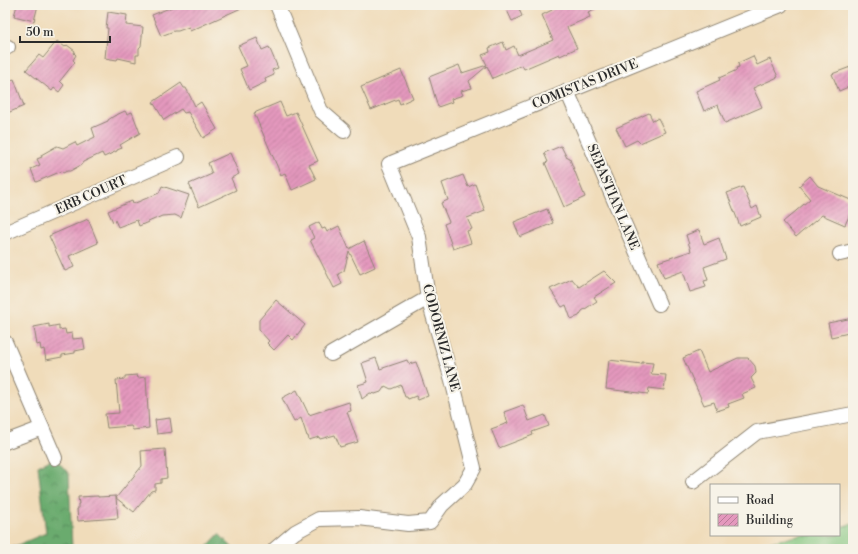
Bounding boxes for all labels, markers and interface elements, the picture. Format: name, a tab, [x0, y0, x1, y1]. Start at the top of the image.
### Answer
scale bar	[20, 18, 110, 44]
text: 50 m	[26, 25, 54, 40]
street label: COMISTAS DRIVE	[530, 55, 640, 113]
street label: SEBASTIAN LANE	[583, 142, 643, 252]
street label: ERB COURT	[53, 172, 129, 218]
street label: CODORNIZ LANE	[419, 282, 463, 394]
legend	[710, 484, 840, 536]
text: Road	[746, 493, 774, 508]
text: Building	[745, 513, 794, 528]

